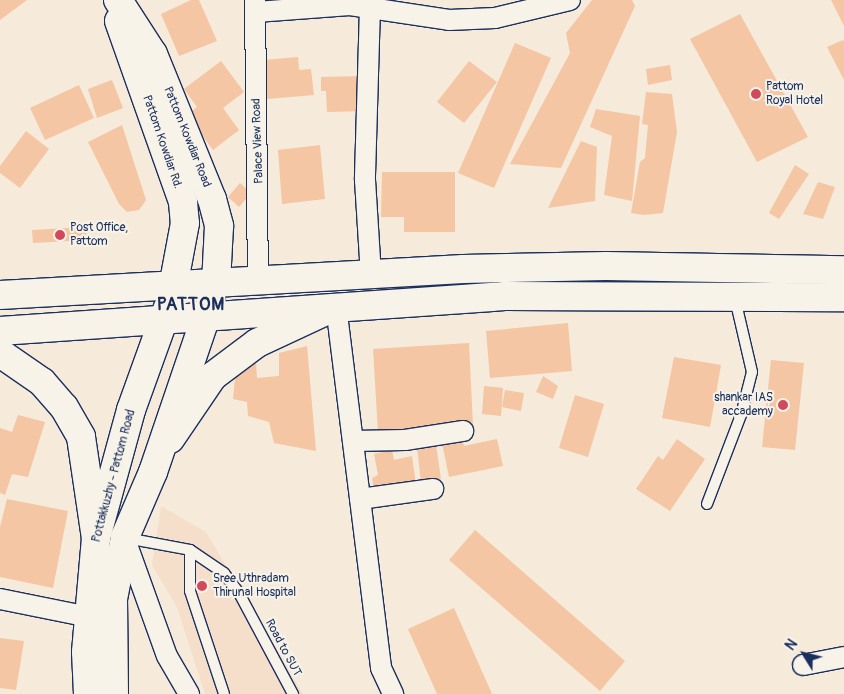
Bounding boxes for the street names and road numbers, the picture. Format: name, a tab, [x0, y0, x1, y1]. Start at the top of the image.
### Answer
street label: Pattom Kowdiar Road	[160, 85, 214, 189]
street label: Pattom Kowdiar Rd.	[139, 93, 185, 191]
street label: Palace View Road	[249, 98, 267, 184]
street label: Pottakkuzhy - Pattom Road	[89, 408, 139, 544]
street label: Road to SUT	[262, 617, 304, 679]

